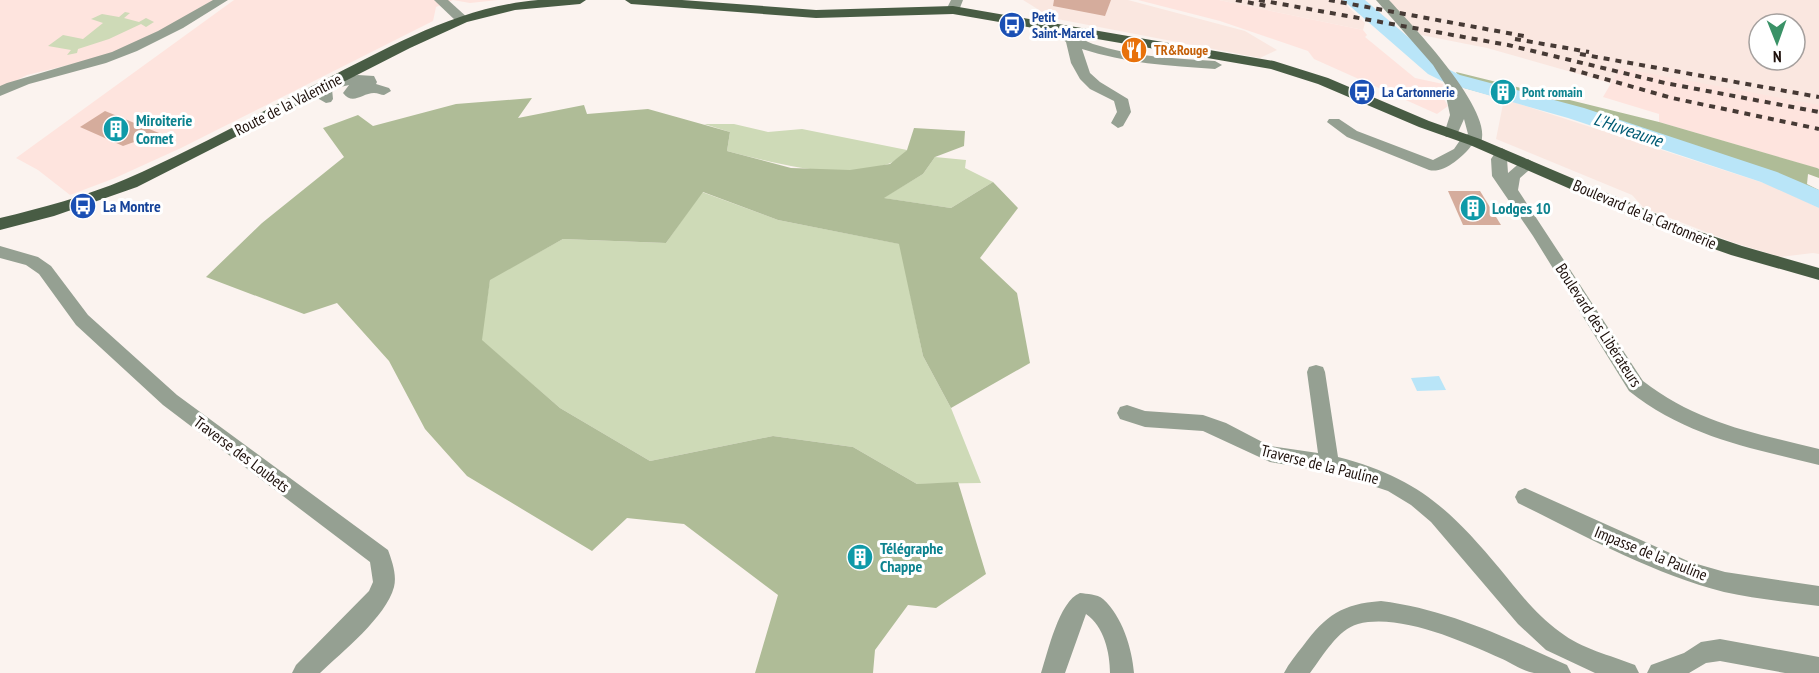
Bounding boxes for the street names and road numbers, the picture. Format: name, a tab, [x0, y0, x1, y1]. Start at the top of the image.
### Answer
street label: Route de la Valentine	[231, 68, 345, 140]
street label: Boulevard de la Cartonnerie	[1570, 175, 1720, 253]
street label: Boulevard des Libérateurs	[1552, 260, 1646, 390]
street label: Traverse des Loubets	[190, 412, 294, 496]
street label: Traverse de la Pauline	[1259, 440, 1381, 488]
street label: Impasse de la Pauline	[1592, 521, 1710, 585]

